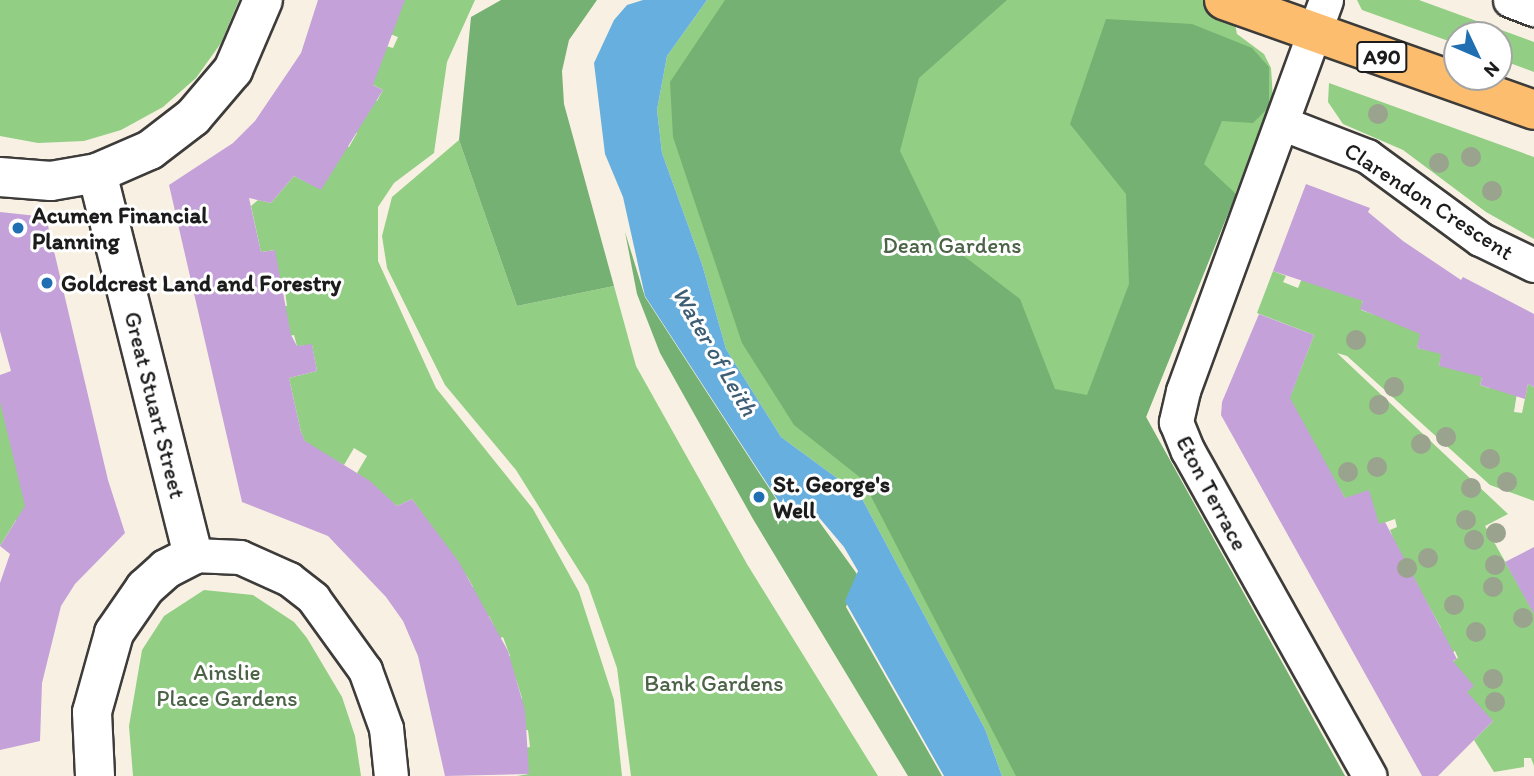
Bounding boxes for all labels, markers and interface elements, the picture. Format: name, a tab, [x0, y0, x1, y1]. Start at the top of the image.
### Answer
north arrow	[1443, 21, 1513, 91]
road number: A90	[1356, 40, 1408, 74]
text: N	[1479, 57, 1505, 82]
street label: Clarendon Crescent	[1339, 136, 1519, 266]
place label: Acumen Financial Planning	[32, 201, 207, 255]
marker: Acumen Financial Planning	[10, 220, 26, 236]
park label: Dean Gardens	[882, 231, 1022, 259]
place label: Goldcrest Land and Forestry	[61, 269, 341, 297]
marker: Goldcrest Land and Forestry	[39, 275, 55, 291]
water label: Water of Leith	[666, 281, 764, 421]
street label: Great Stuart Street	[119, 310, 191, 500]
street label: Eton Terrace	[1171, 432, 1253, 554]
place label: St. George's Well	[773, 470, 890, 524]
marker: St. George's Well	[751, 489, 767, 505]
park label: Ainslie Place Gardens	[156, 658, 298, 712]
park label: Bank Gardens	[644, 669, 784, 697]

